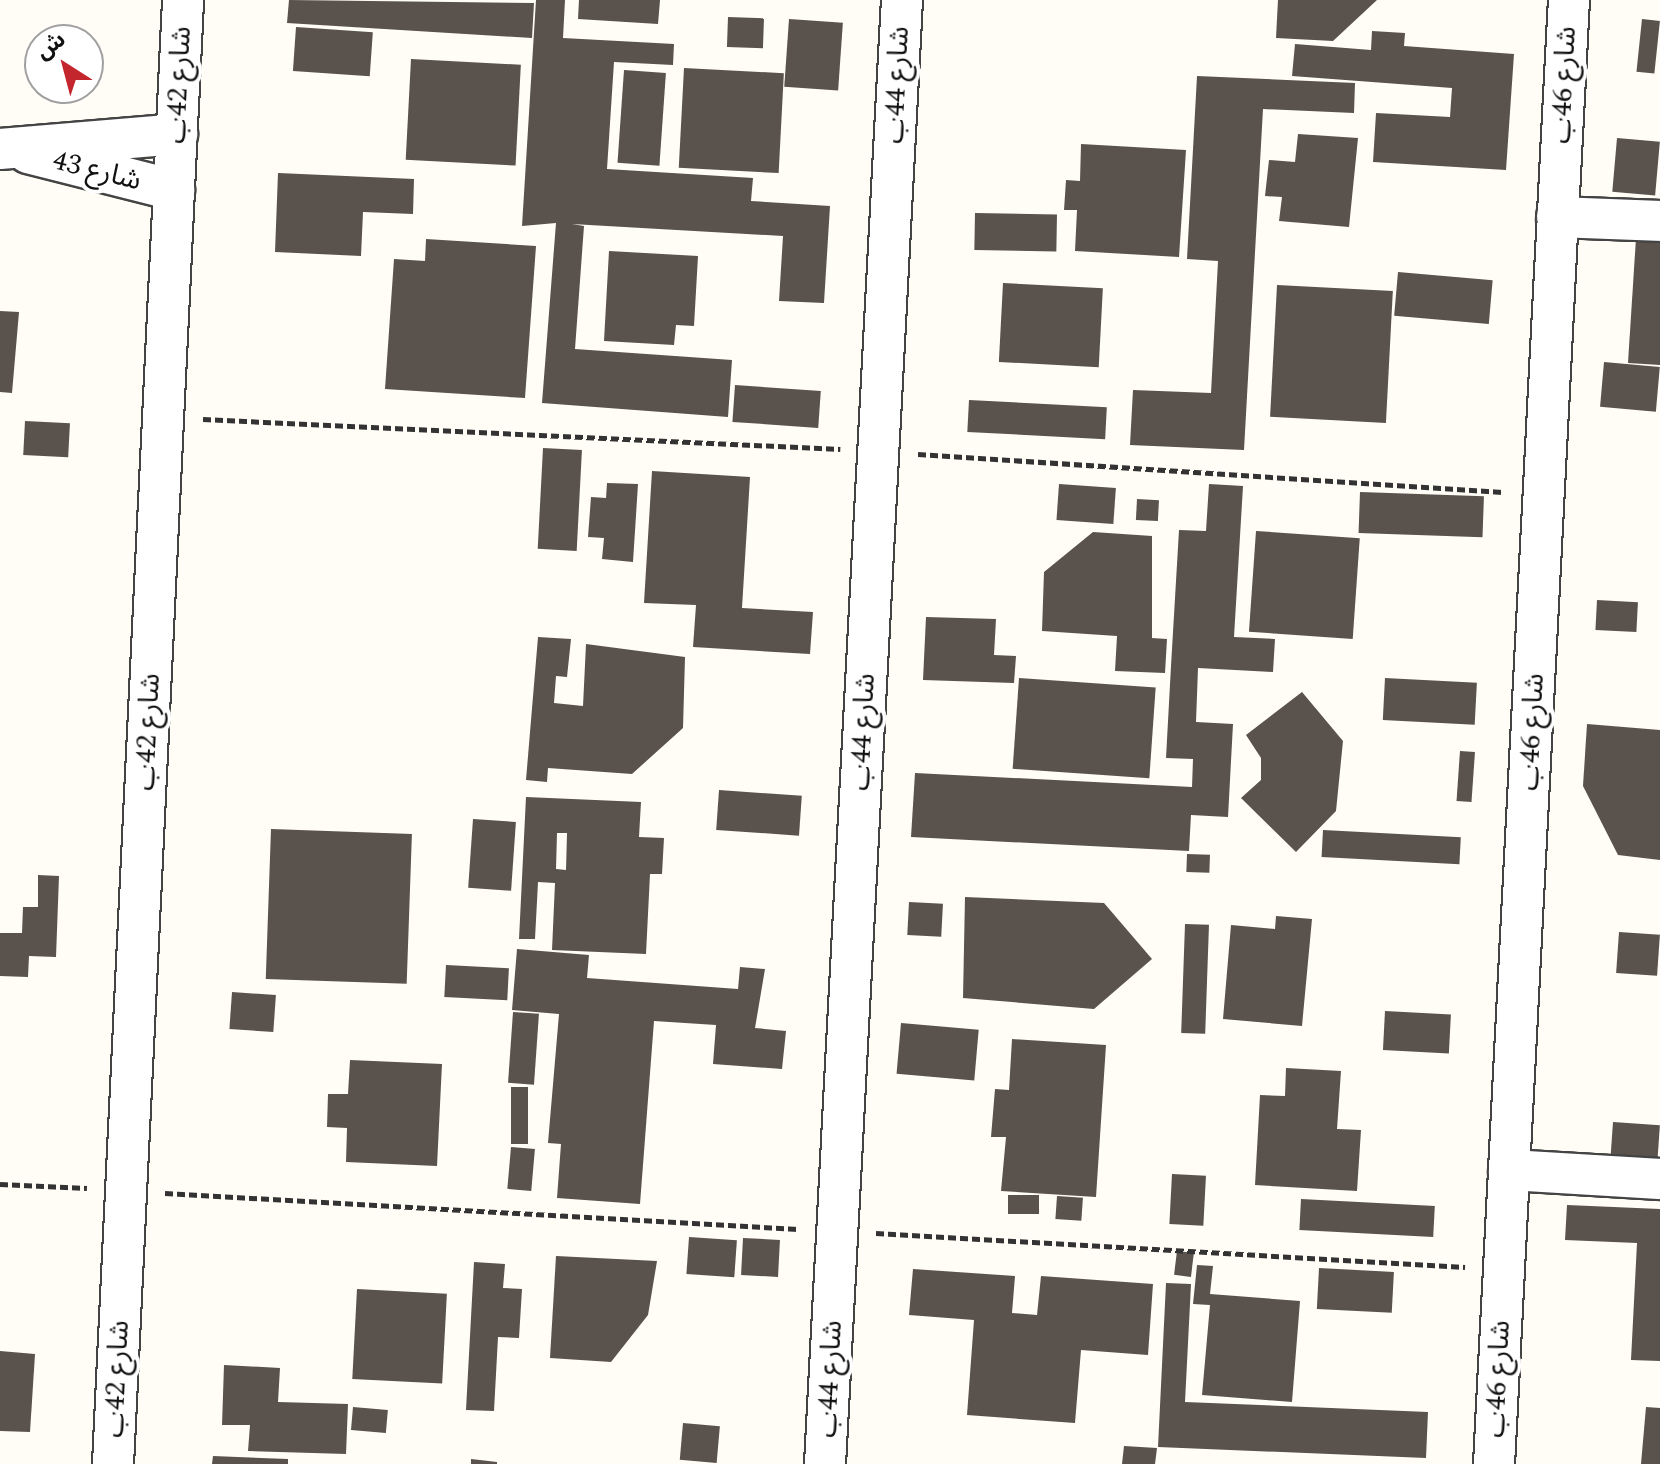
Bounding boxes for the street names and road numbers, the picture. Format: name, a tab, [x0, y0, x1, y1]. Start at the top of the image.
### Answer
street label: شارع 42ب	[159, 26, 199, 144]
street label: شارع 44ب	[877, 26, 917, 144]
street label: شارع 46ب	[1544, 26, 1584, 144]
street label: شارع 43	[49, 144, 145, 198]
street label: شارع 42ب	[128, 673, 168, 791]
street label: شارع 44ب	[843, 673, 883, 791]
street label: شارع 46ب	[1512, 673, 1552, 791]
street label: شارع 42ب	[97, 1320, 137, 1438]
street label: شارع 44ب	[810, 1320, 850, 1438]
street label: شارع 46ب	[1478, 1320, 1518, 1438]

